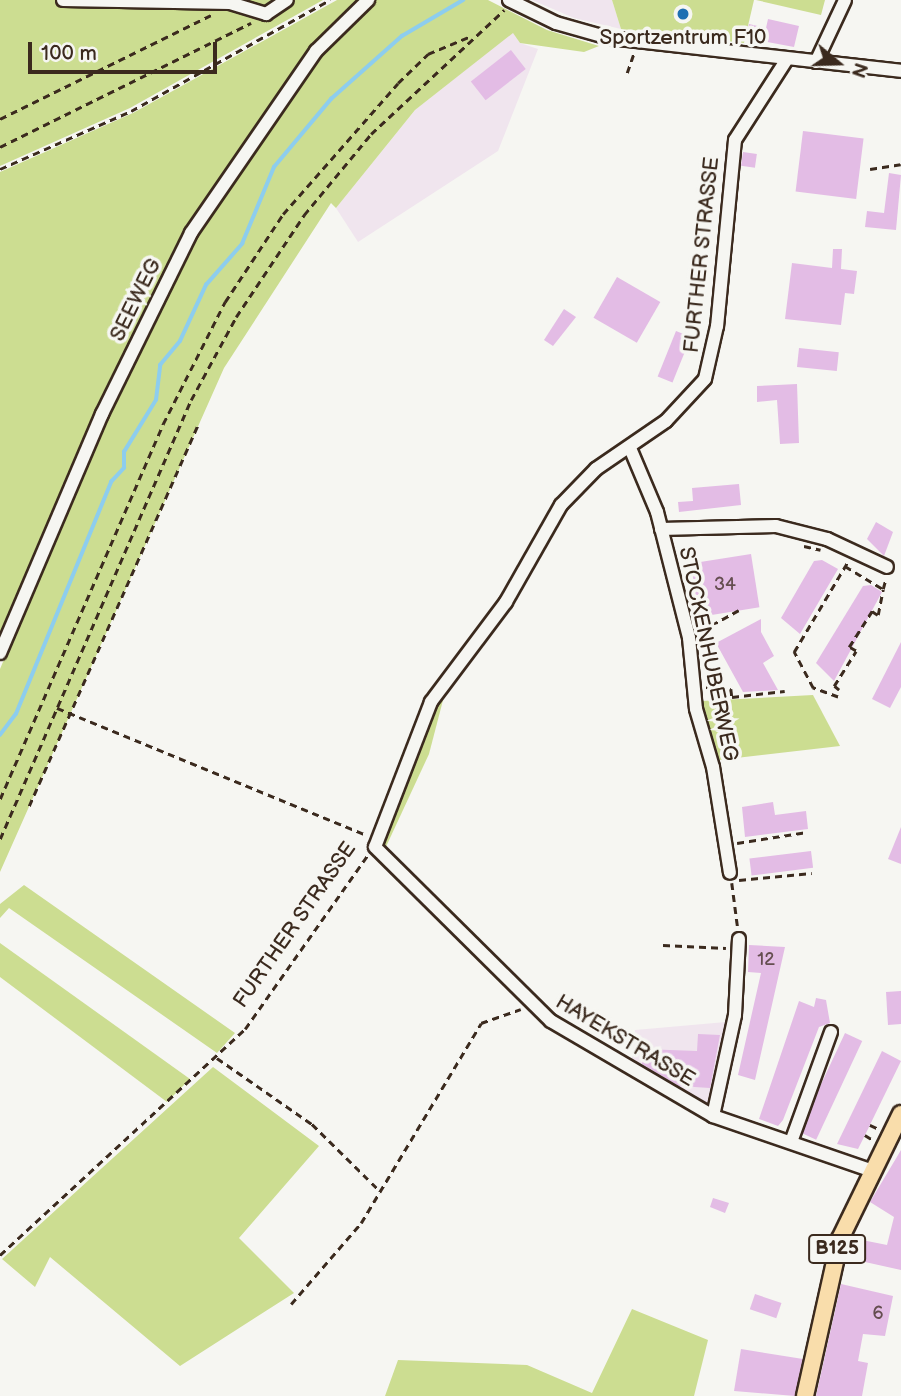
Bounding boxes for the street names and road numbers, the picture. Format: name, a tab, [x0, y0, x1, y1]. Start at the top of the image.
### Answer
street label: FURTHER STRASSE	[679, 156, 725, 354]
street label: SEEWEG	[105, 255, 167, 345]
street label: STOCKENHUBERWEG	[673, 545, 743, 763]
street label: FURTHER STRASSE	[228, 837, 362, 1013]
street label: HAYEKSTRASSE	[551, 990, 699, 1092]
road number: B125	[807, 1233, 867, 1264]

